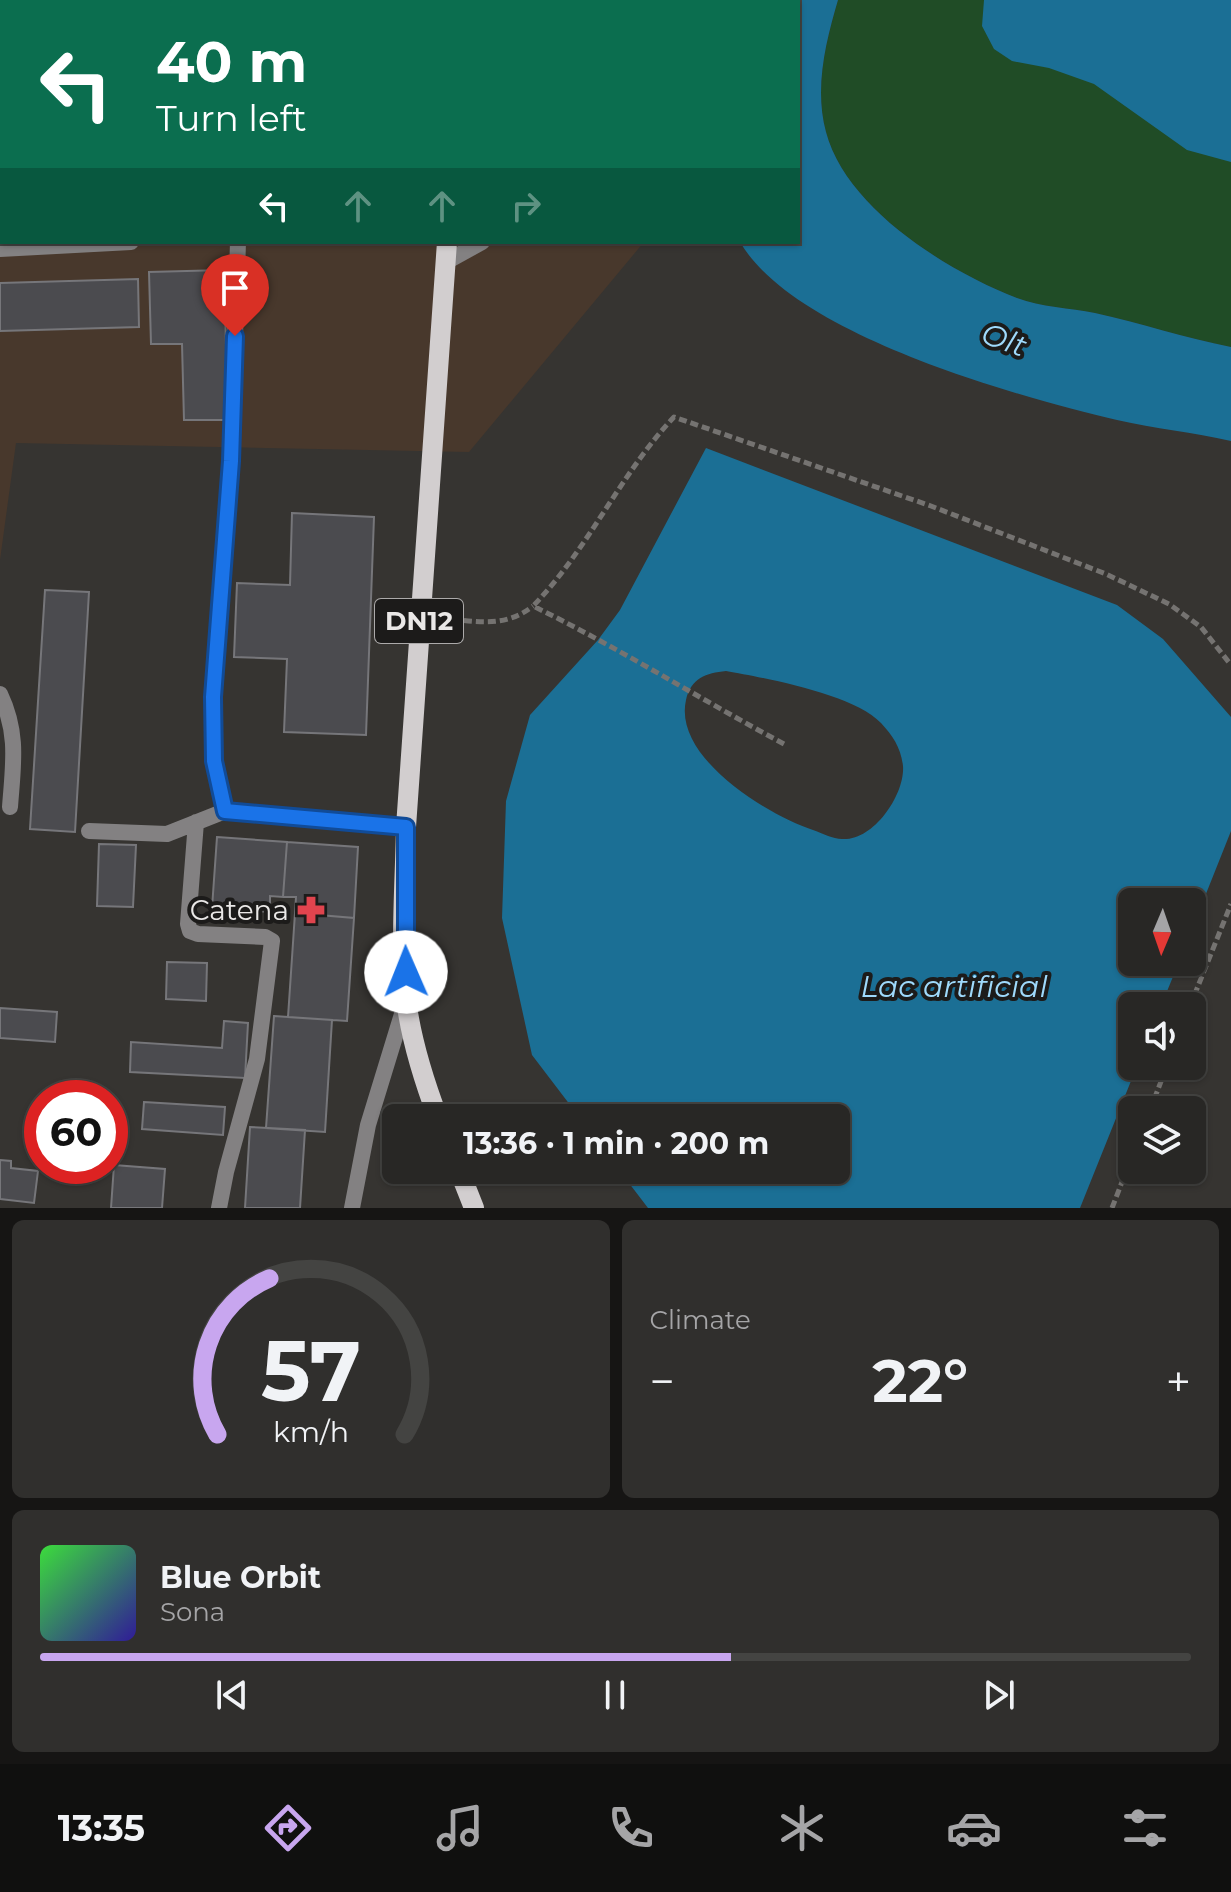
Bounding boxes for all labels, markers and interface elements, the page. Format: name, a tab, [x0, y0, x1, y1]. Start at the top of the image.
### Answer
text: 40 m	[156, 28, 307, 96]
icon: left	[24, 32, 128, 136]
text: Turn left	[156, 96, 307, 140]
icon: left	[252, 184, 296, 228]
icon: ahead	[336, 184, 380, 228]
icon: ahead	[420, 184, 464, 228]
icon: right	[504, 184, 548, 228]
pin	[201, 254, 269, 336]
icon: arrive	[213, 266, 257, 310]
water label: Olt	[976, 314, 1032, 365]
road number: DN12	[375, 599, 463, 643]
north arrow	[1118, 888, 1206, 976]
map controls	[1118, 888, 1206, 1184]
place label: Catena	[190, 893, 289, 927]
pharmacy icon: Catena	[296, 895, 326, 925]
position arrow	[364, 930, 448, 1014]
water label: Lac artificial	[860, 968, 1048, 1005]
button: sound	[1118, 992, 1206, 1080]
speed limit sign: 60	[24, 1080, 128, 1184]
button: layers	[1118, 1096, 1206, 1184]
text: 13:36 · 1 min · 200 m	[463, 1125, 769, 1162]
text: Climate	[650, 1304, 751, 1336]
text: 57	[261, 1320, 361, 1422]
text: 22°	[872, 1344, 968, 1417]
text: −	[650, 1354, 675, 1408]
text: +	[1166, 1354, 1191, 1408]
text: km/h	[273, 1414, 349, 1449]
text: Blue Orbit	[160, 1559, 321, 1596]
text: Sona	[160, 1596, 225, 1628]
icon: previous	[210, 1673, 254, 1717]
icon: pause	[593, 1673, 637, 1717]
icon: next	[977, 1673, 1021, 1717]
icon: directions	[260, 1800, 316, 1856]
icon: music	[432, 1800, 488, 1856]
icon: phone	[603, 1800, 659, 1856]
icon: climate	[774, 1800, 830, 1856]
icon: car	[946, 1800, 1002, 1856]
icon: filters	[1117, 1800, 1173, 1856]
text: 13:35	[58, 1806, 145, 1850]

